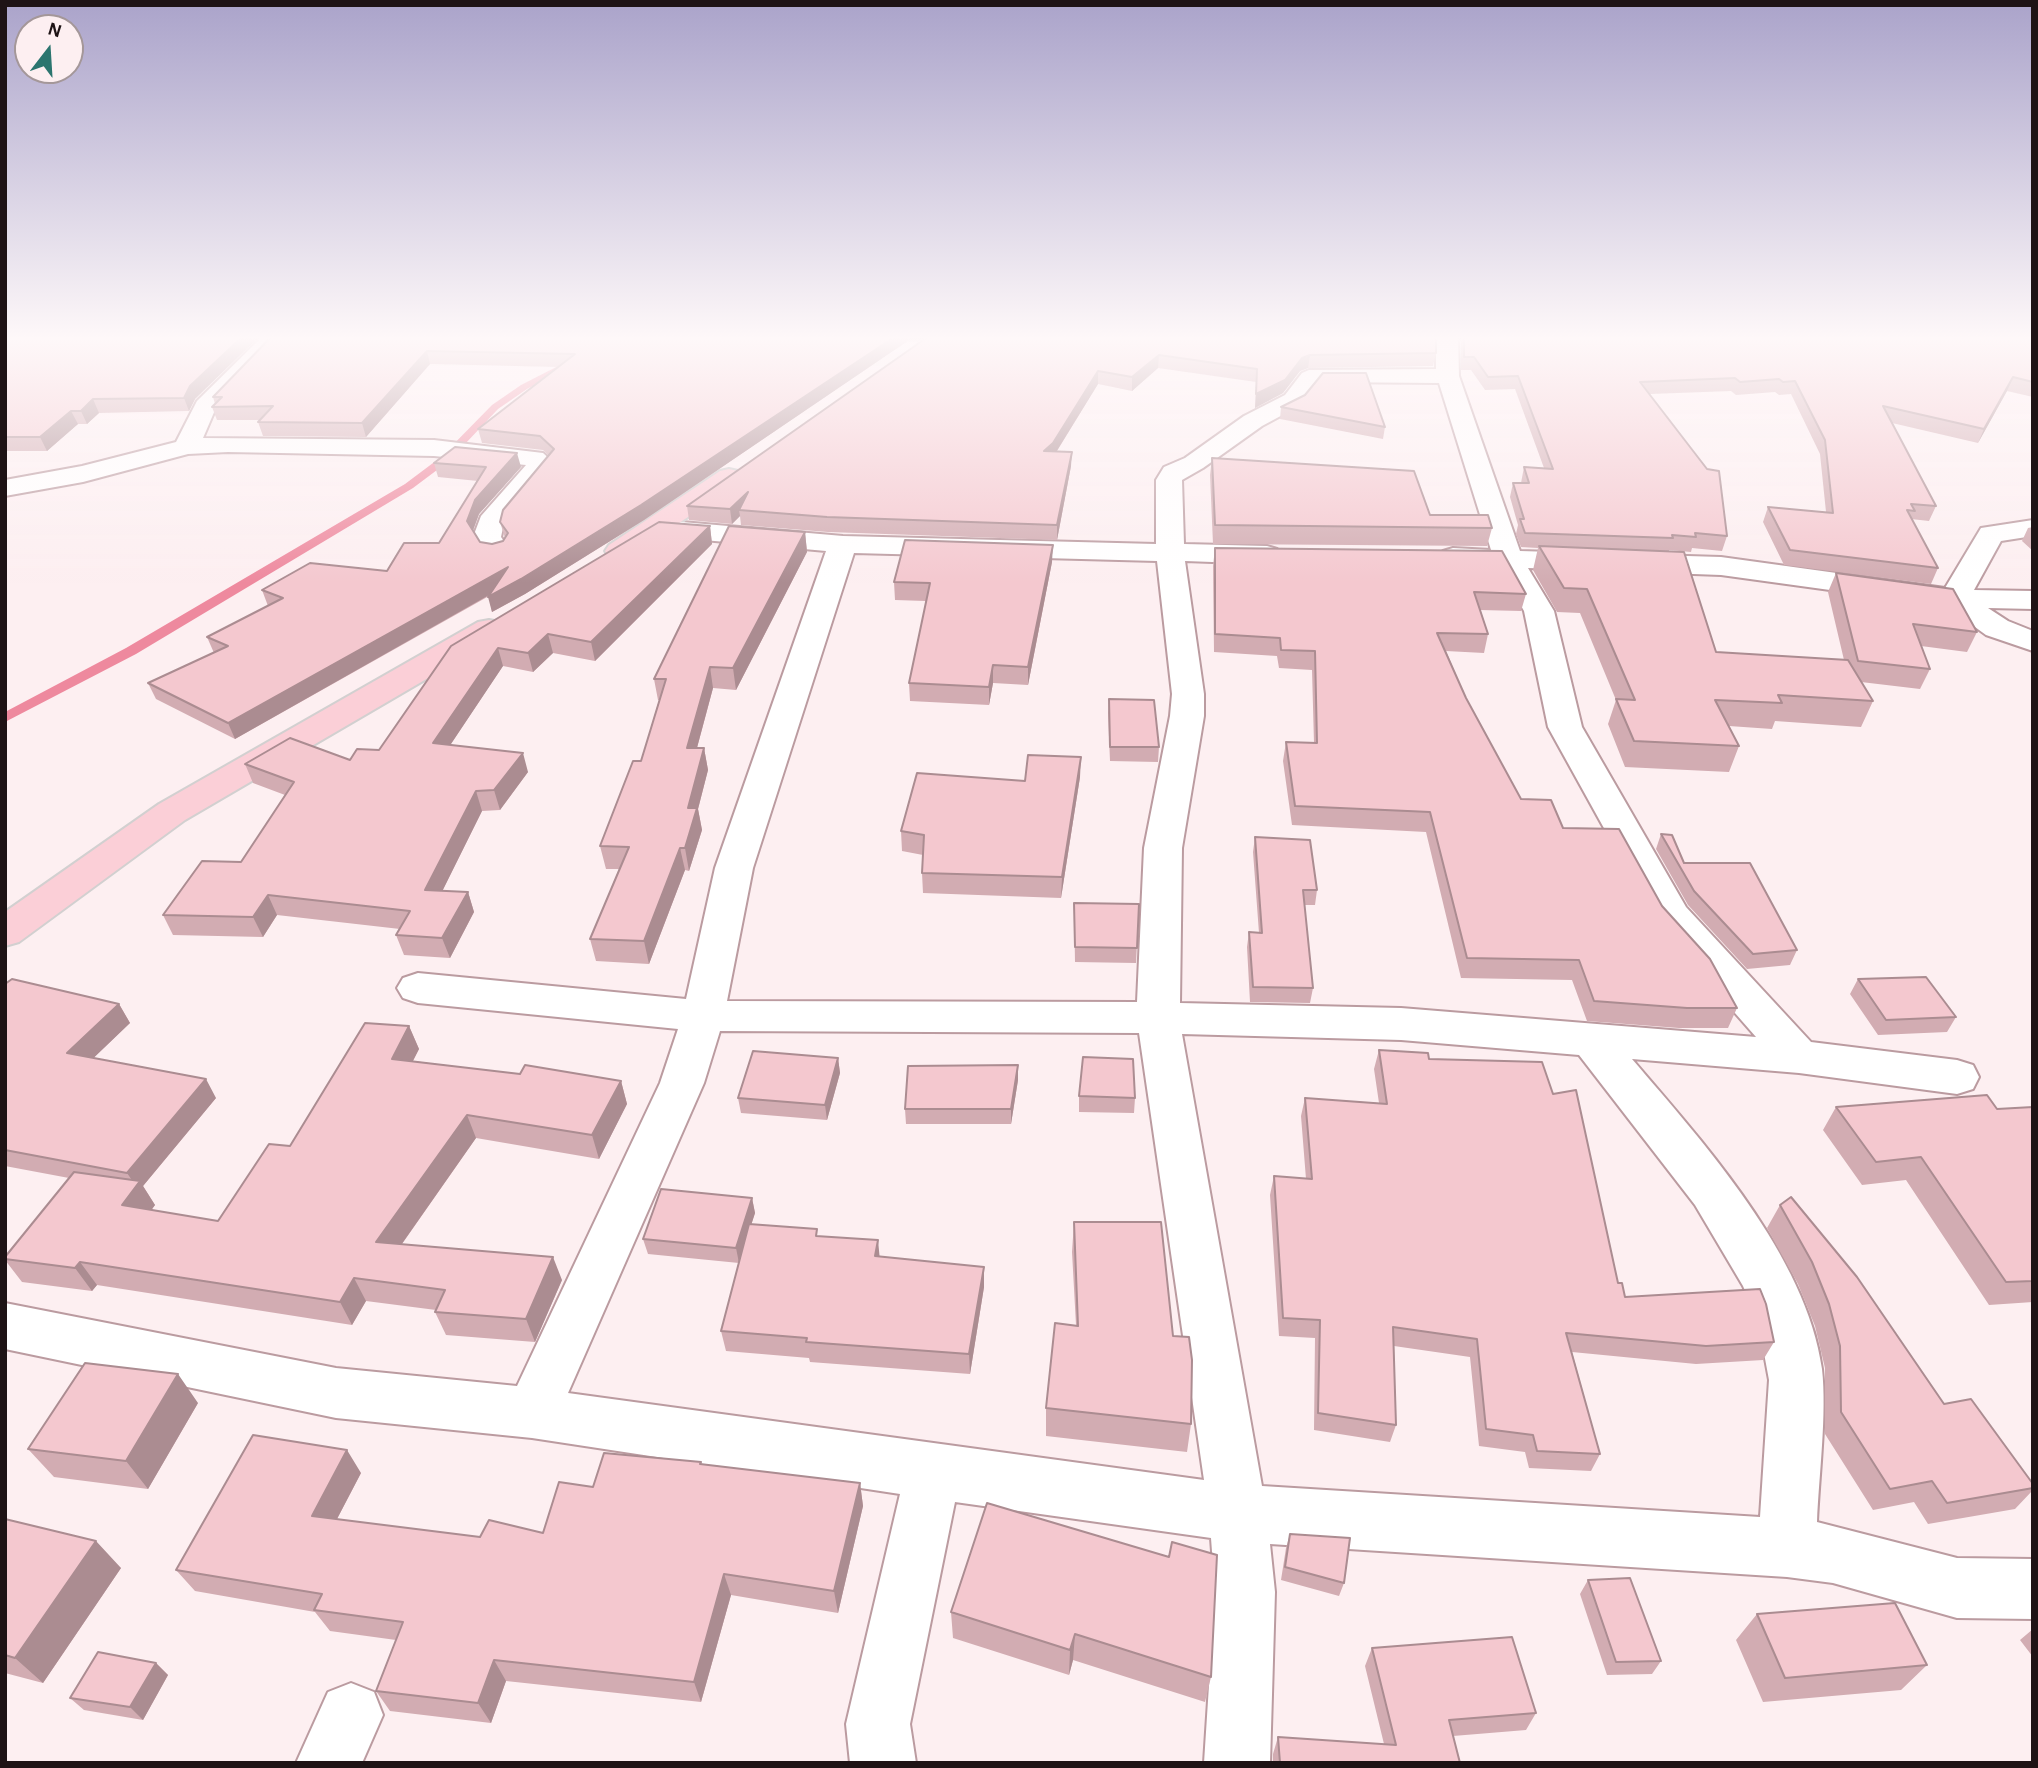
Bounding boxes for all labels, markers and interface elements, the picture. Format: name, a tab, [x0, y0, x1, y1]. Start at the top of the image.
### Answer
north arrow	[14, 14, 84, 84]
text: N	[46, 19, 64, 41]

